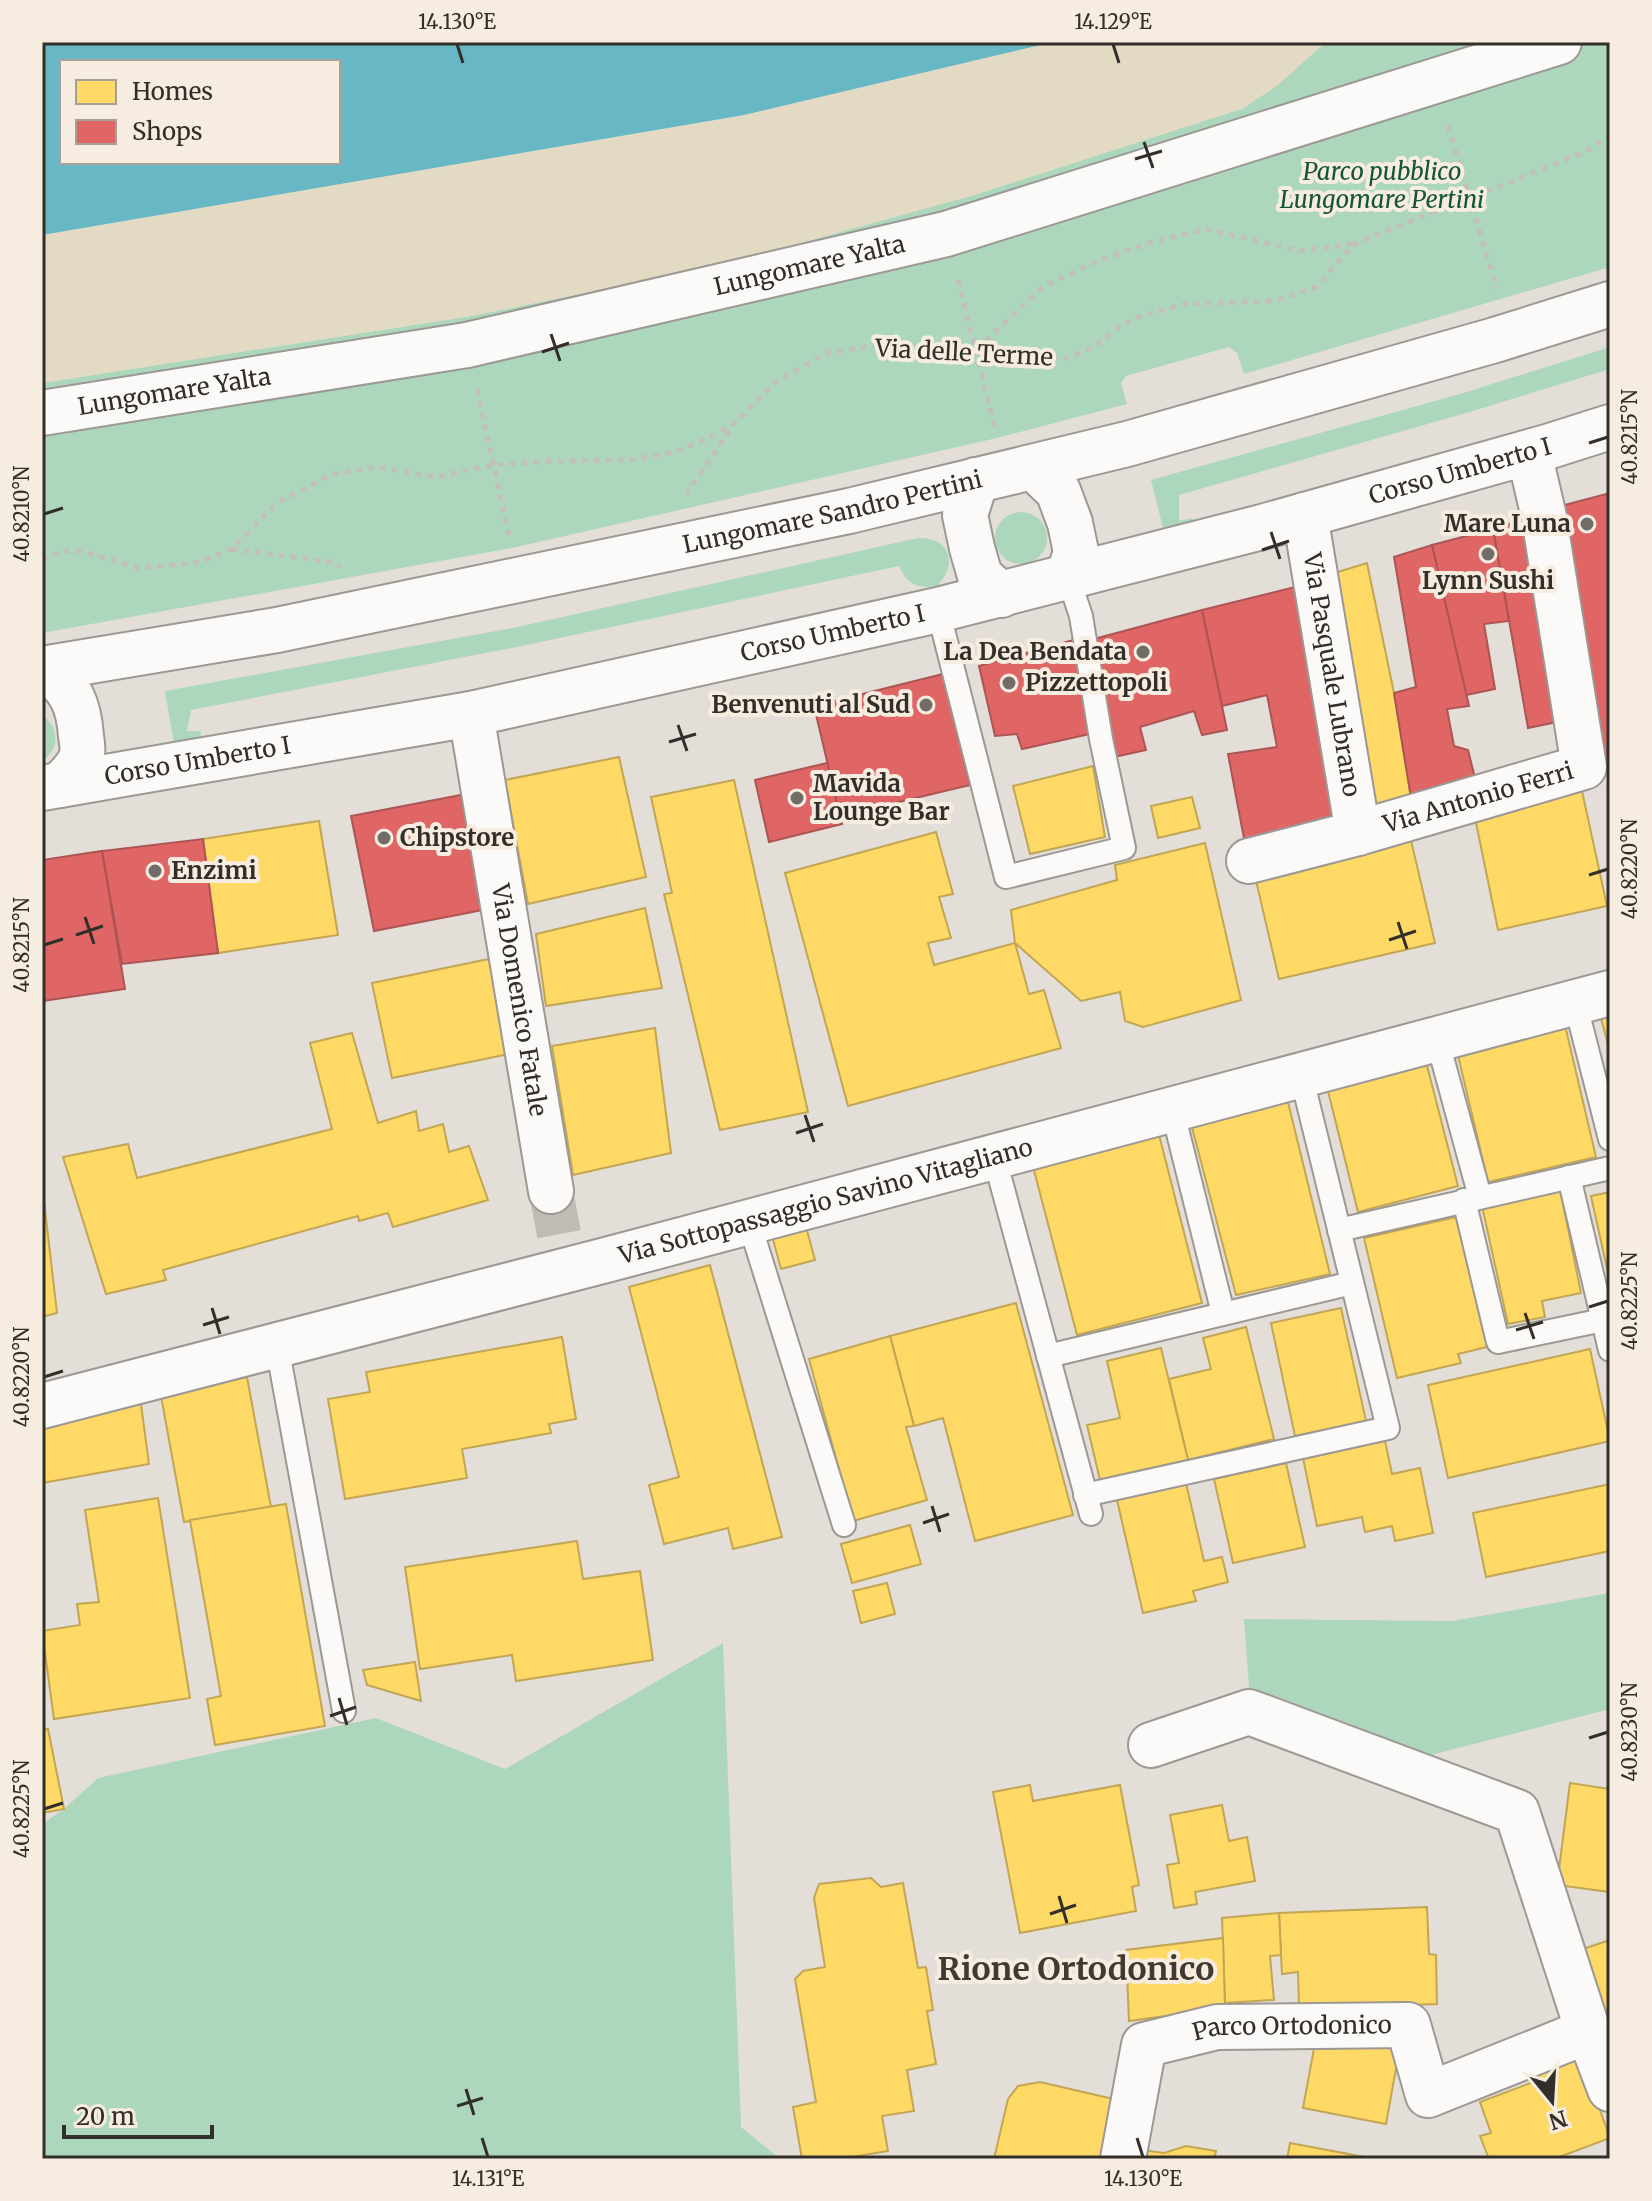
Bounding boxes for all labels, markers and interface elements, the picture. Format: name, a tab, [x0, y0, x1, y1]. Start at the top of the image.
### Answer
text: 14.130°E	[418, 9, 496, 34]
text: 14.129°E	[1074, 9, 1152, 34]
legend	[60, 60, 340, 164]
text: Homes	[132, 76, 213, 107]
text: Shops	[132, 116, 203, 147]
park label: Parco pubblico Lungomare Pertini	[1280, 156, 1484, 215]
street label: Lungomare Yalta	[711, 228, 908, 302]
street label: Via delle Terme	[873, 332, 1054, 373]
street label: Lungomare Yalta	[75, 361, 273, 422]
text: 40.8215°N	[1617, 389, 1642, 485]
street label: Corso Umberto I	[1365, 431, 1555, 511]
street label: Lungomare Sandro Pertini	[680, 463, 985, 560]
text: 40.8210°N	[9, 465, 34, 562]
place label: Mare Luna	[1444, 508, 1571, 539]
marker: Mare Luna	[1578, 515, 1596, 533]
marker: Lynn Sushi	[1479, 545, 1497, 563]
street label: Via Pasquale Lubrano	[1296, 549, 1368, 799]
place label: Lynn Sushi	[1422, 565, 1554, 596]
street label: Corso Umberto I	[738, 597, 928, 669]
place label: La Dea Bendata	[943, 636, 1127, 667]
marker: La Dea Bendata	[1134, 643, 1152, 661]
place label: Pizzettopoli	[1025, 667, 1168, 698]
marker: Pizzettopoli	[1000, 674, 1018, 692]
place label: Benvenuti al Sud	[711, 689, 910, 720]
marker: Benvenuti al Sud	[917, 696, 935, 714]
street label: Corso Umberto I	[102, 729, 293, 792]
street label: Via Antonio Ferri	[1379, 755, 1577, 840]
place label: Mavida Lounge Bar	[813, 768, 950, 827]
marker: Mavida Lounge Bar	[788, 789, 806, 807]
text: 40.8220°N	[1617, 818, 1642, 919]
place label: Chipstore	[400, 822, 514, 853]
marker: Chipstore	[375, 829, 393, 847]
place label: Enzimi	[171, 855, 257, 886]
marker: Enzimi	[146, 862, 164, 880]
street label: Via Domenico Fatale	[485, 880, 554, 1118]
text: 40.8215°N	[9, 897, 34, 993]
street label: Via Sottopassaggio Savino Vitagliano	[614, 1131, 1036, 1271]
text: 40.8225°N	[1617, 1251, 1642, 1350]
text: 40.8220°N	[9, 1326, 34, 1427]
text: 40.8230°N	[1617, 1682, 1642, 1782]
text: 40.8225°N	[9, 1759, 34, 1858]
district label: Rione Ortodonico	[938, 1949, 1214, 1989]
street label: Parco Ortodonico	[1189, 2009, 1392, 2048]
north arrow	[1512, 2061, 1592, 2141]
scale bar	[64, 2089, 212, 2139]
text: 20 m	[76, 2101, 135, 2132]
text: N	[1545, 2104, 1571, 2136]
text: 14.131°E	[452, 2166, 525, 2191]
text: 14.130°E	[1104, 2166, 1182, 2191]

